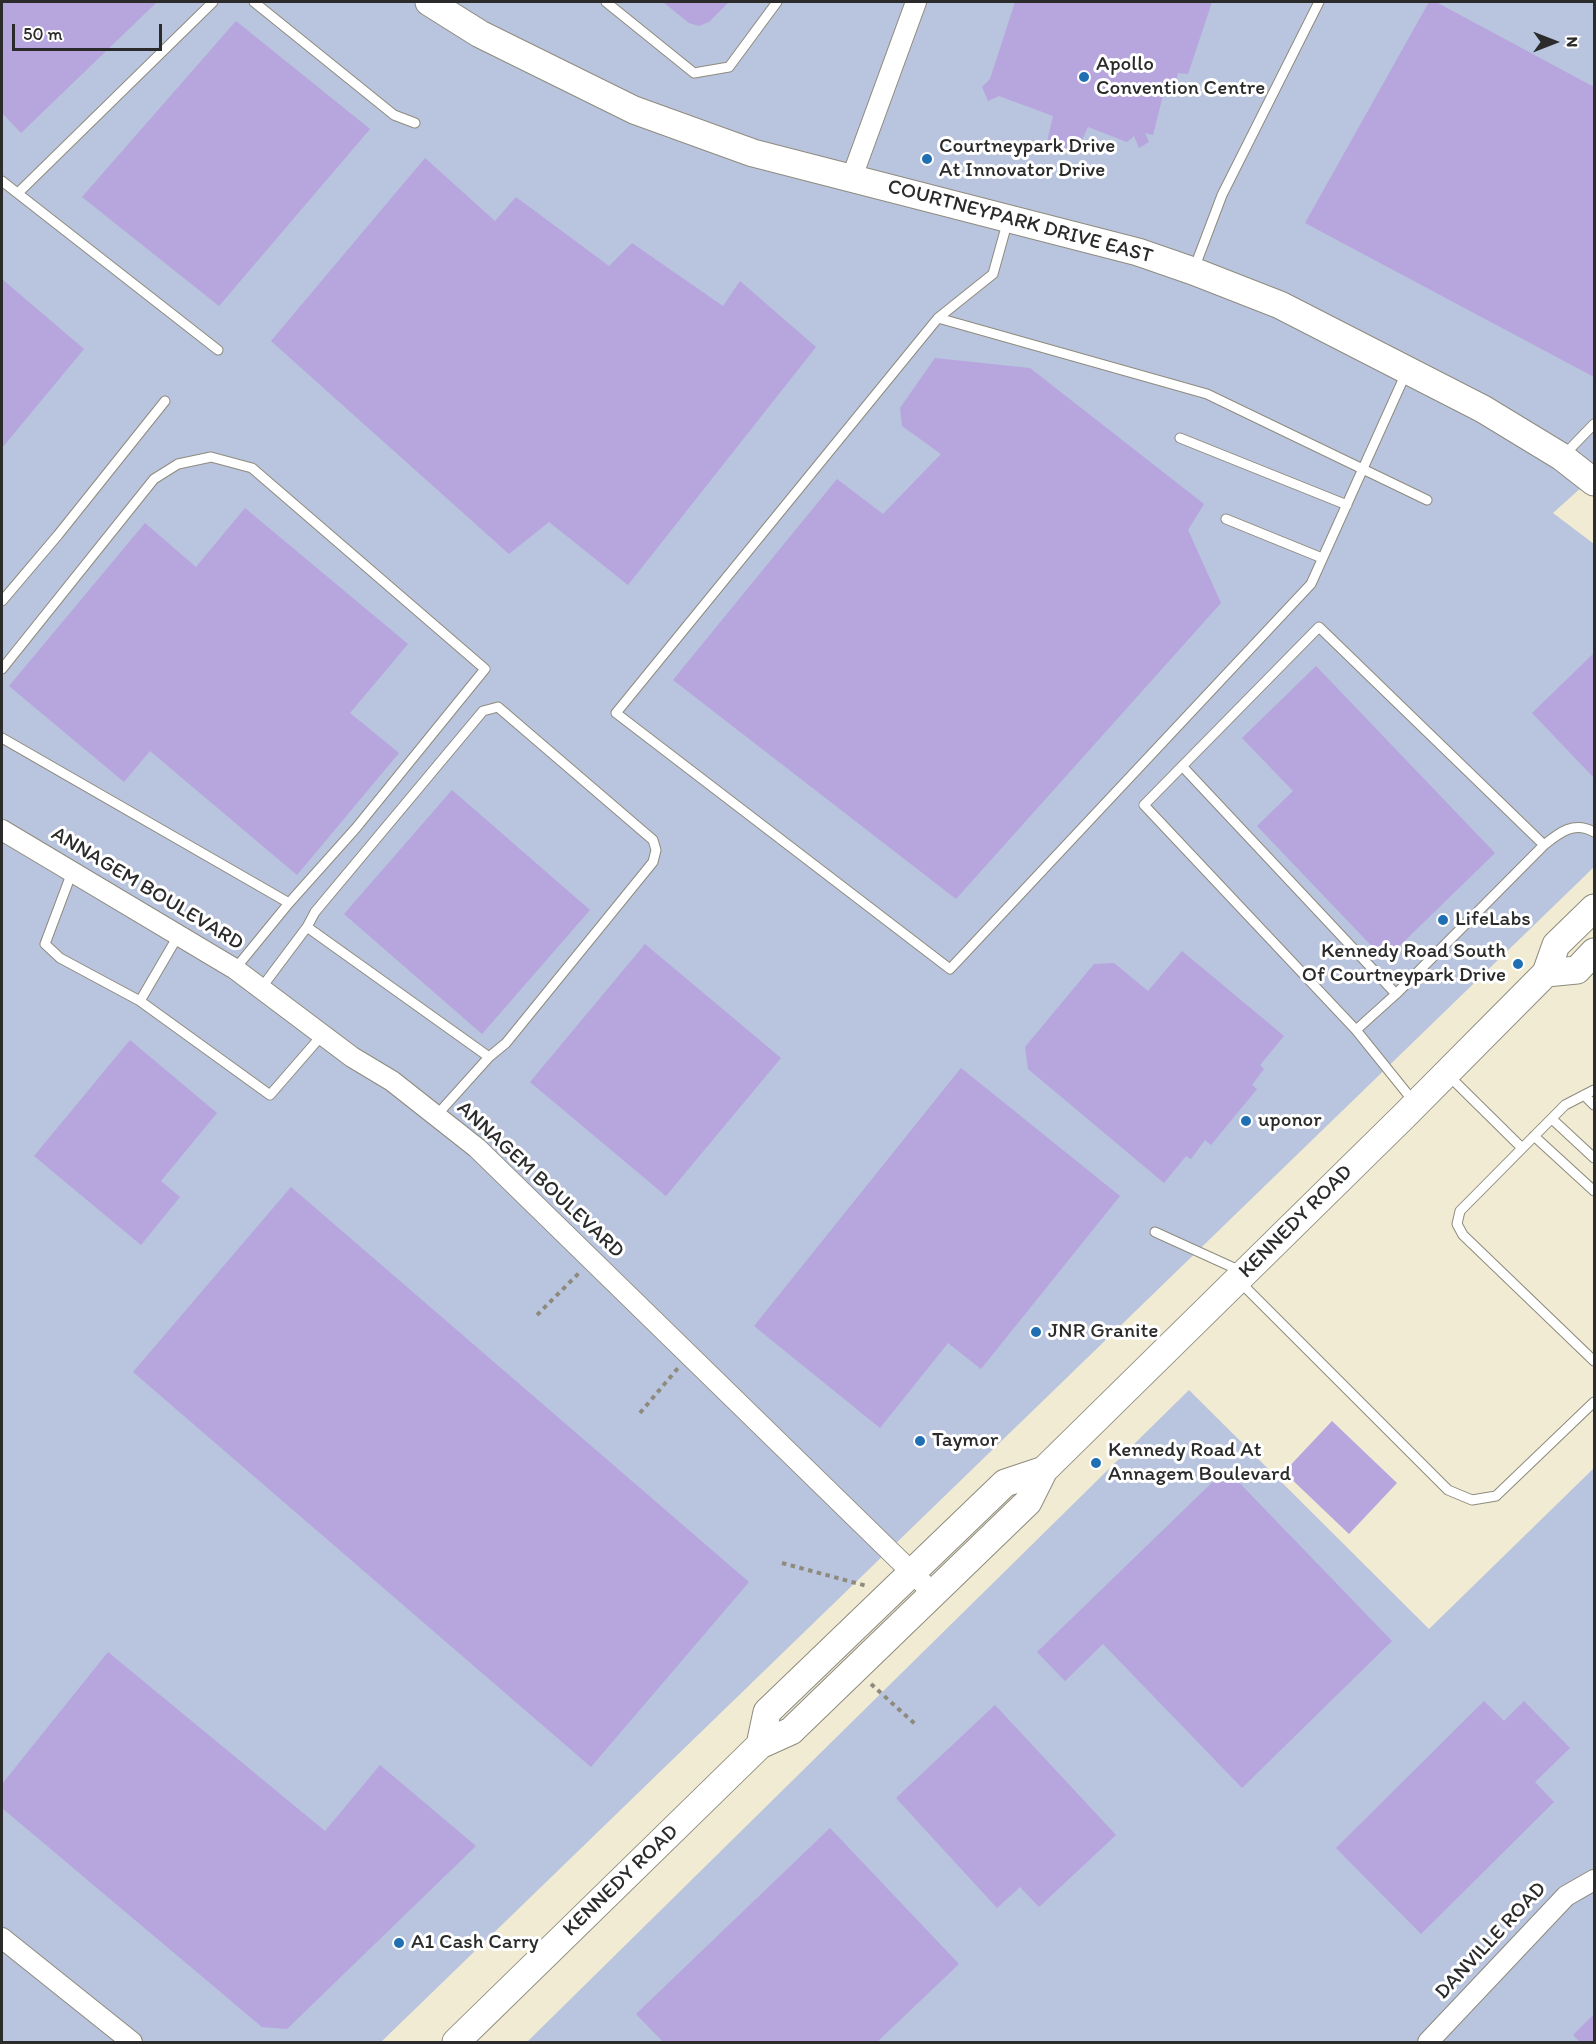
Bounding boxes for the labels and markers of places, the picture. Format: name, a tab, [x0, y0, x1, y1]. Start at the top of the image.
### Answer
place label: Apollo Convention Centre	[1096, 52, 1265, 102]
marker: Apollo Convention Centre	[1077, 70, 1091, 84]
place label: Courtneypark Drive At Innovator Drive	[939, 134, 1115, 184]
marker: Courtneypark Drive At Innovator Drive	[920, 152, 934, 166]
place label: LifeLabs	[1455, 907, 1531, 933]
marker: LifeLabs	[1436, 913, 1450, 927]
place label: Kennedy Road South Of Courtneypark Drive	[1302, 939, 1506, 989]
marker: Kennedy Road South Of Courtneypark Drive	[1511, 957, 1525, 971]
place label: uponor	[1258, 1108, 1322, 1134]
marker: uponor	[1239, 1114, 1253, 1128]
place label: JNR Granite	[1048, 1319, 1158, 1345]
marker: JNR Granite	[1029, 1325, 1043, 1339]
place label: Taymor	[932, 1428, 998, 1454]
marker: Taymor	[913, 1434, 927, 1448]
place label: Kennedy Road At Annagem Boulevard	[1108, 1438, 1291, 1488]
marker: Kennedy Road At Annagem Boulevard	[1089, 1456, 1103, 1470]
place label: A1 Cash Carry	[411, 1930, 539, 1956]
marker: A1 Cash Carry	[392, 1936, 406, 1950]

